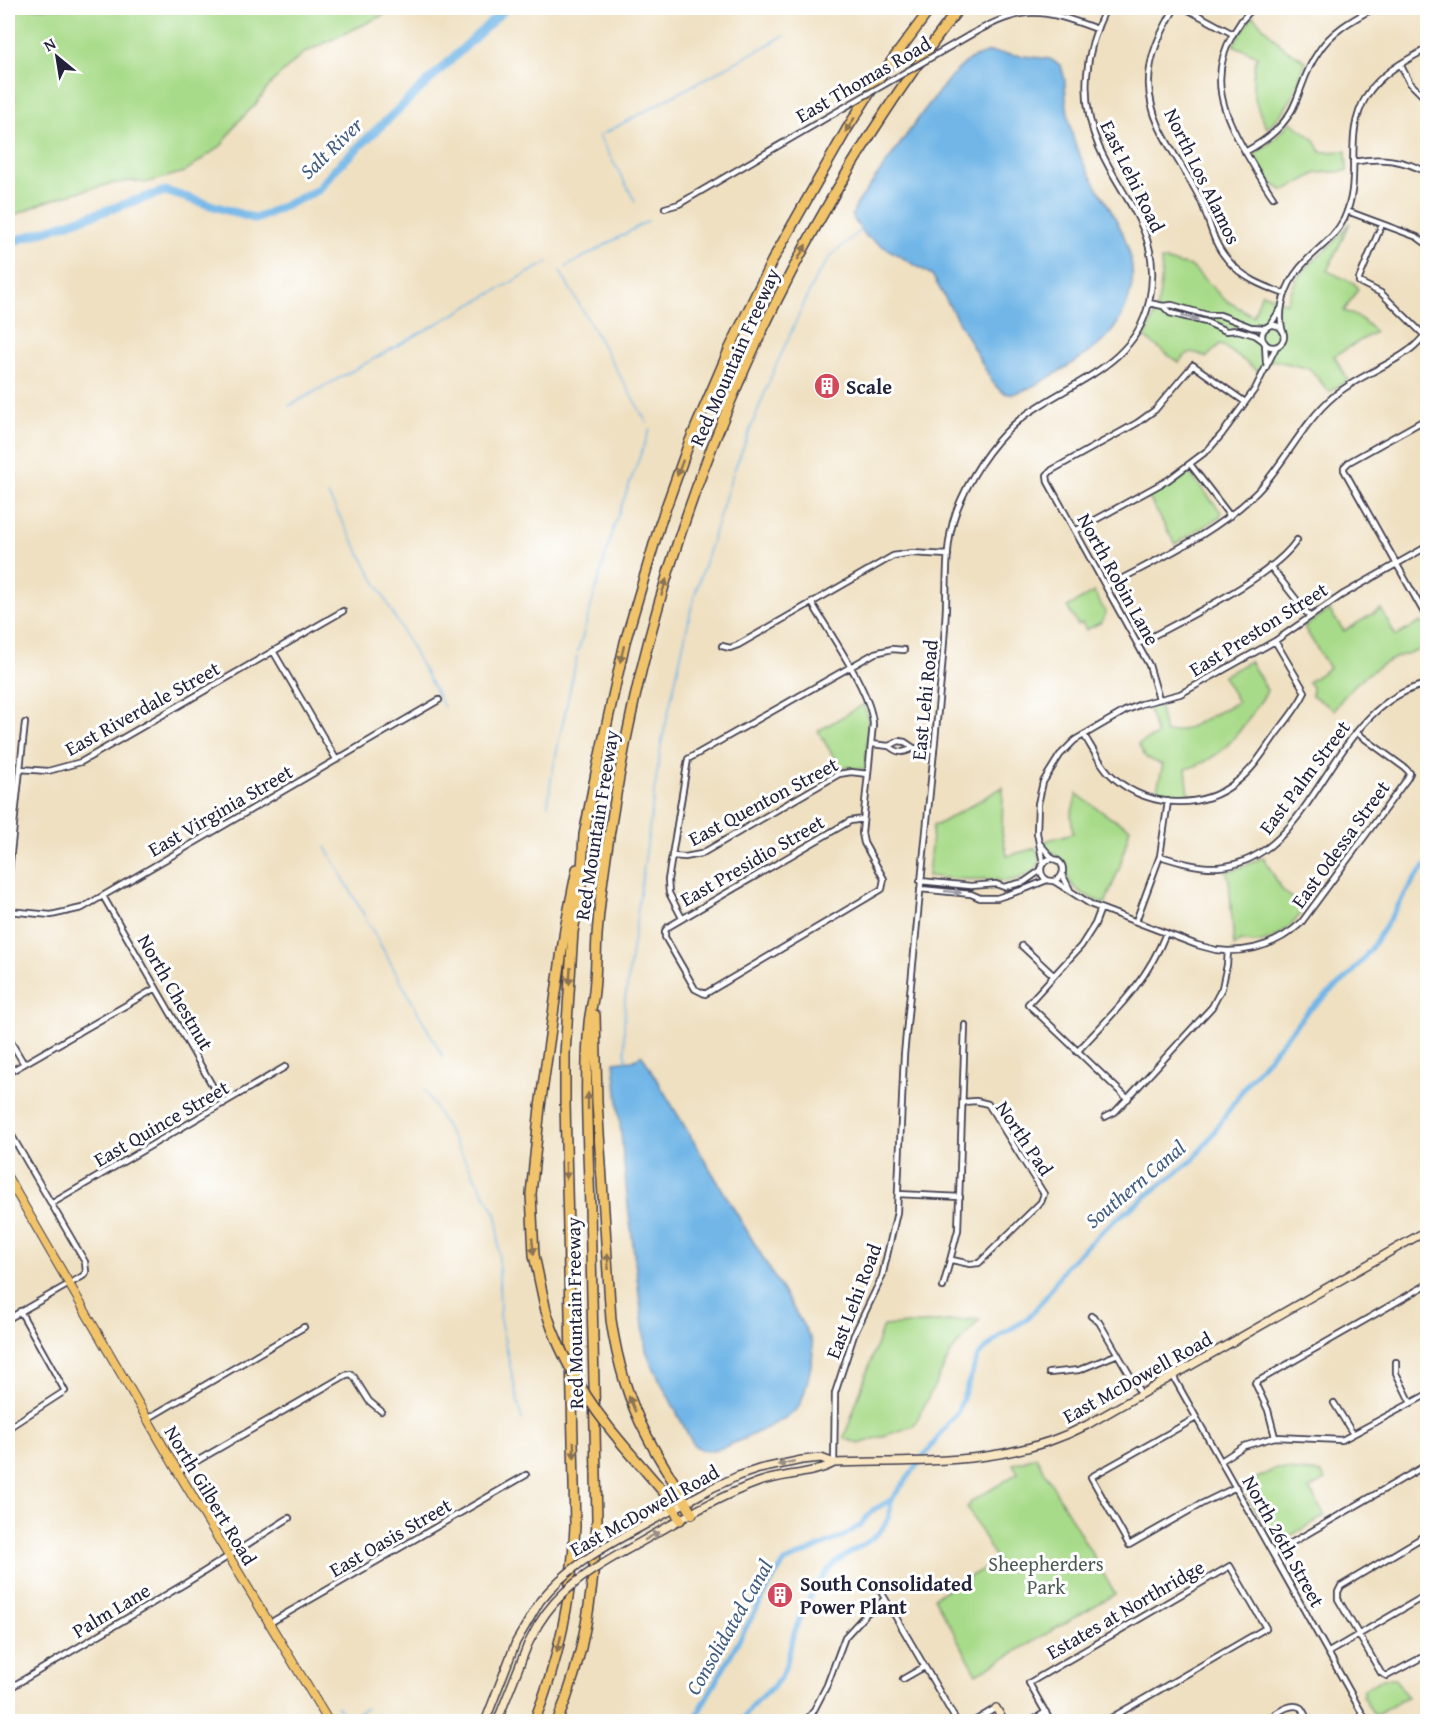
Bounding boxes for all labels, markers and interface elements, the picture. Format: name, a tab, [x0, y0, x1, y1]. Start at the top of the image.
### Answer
north arrow	[27, 27, 87, 87]
street label: East Thomas Road	[790, 28, 936, 129]
text: N	[39, 31, 60, 57]
street label: North Los Alamos	[1157, 103, 1249, 249]
water label: Salt River	[292, 109, 370, 186]
street label: East Lehi Road	[1093, 115, 1173, 237]
one-way arrow	[845, 117, 856, 133]
one-way arrow	[797, 243, 807, 260]
street label: Red Mountain Freeway	[682, 263, 786, 451]
one-way arrow	[1181, 314, 1199, 323]
building icon: Scale	[812, 371, 842, 401]
place label: Scale	[846, 372, 892, 401]
one-way arrow	[675, 459, 685, 477]
street label: North Robin Lane	[1071, 508, 1167, 650]
street label: East Preston Street	[1183, 575, 1333, 683]
one-way arrow	[660, 578, 669, 596]
street label: East Lehi Road	[903, 638, 945, 762]
one-way arrow	[617, 645, 627, 664]
street label: East Riverdale Street	[59, 653, 225, 763]
street label: East Palm Street	[1251, 714, 1357, 840]
street label: Red Mountain Freeway	[567, 728, 625, 922]
street label: East Quenton Street	[683, 749, 843, 853]
street label: East Virginia Street	[142, 757, 298, 863]
street label: East Odessa Street	[1284, 774, 1396, 914]
street label: East Presidio Street	[675, 807, 829, 913]
one-way arrow	[944, 887, 963, 897]
street label: North Chestnut	[131, 929, 221, 1055]
one-way arrow	[565, 967, 575, 986]
street label: East Quince Street	[88, 1072, 234, 1174]
one-way arrow	[583, 1092, 593, 1111]
street label: North Pad	[989, 1095, 1061, 1182]
water label: Southern Canal	[1078, 1133, 1192, 1235]
one-way arrow	[561, 1162, 571, 1181]
street label: Red Mountain Freeway	[558, 1217, 590, 1409]
one-way arrow	[528, 1236, 538, 1255]
street label: East Lehi Road	[818, 1239, 888, 1363]
one-way arrow	[604, 1252, 613, 1271]
street label: East McDowell Road	[1057, 1324, 1217, 1430]
one-way arrow	[628, 1396, 637, 1413]
street label: North Gilbert Road	[158, 1420, 264, 1571]
one-way arrow	[569, 1440, 578, 1459]
street label: East McDowell Road	[564, 1457, 724, 1563]
one-way arrow	[776, 1459, 795, 1468]
street label: North 26th Street	[1236, 1470, 1332, 1612]
street label: East Oasis Street	[323, 1490, 457, 1584]
one-way arrow	[644, 1531, 661, 1541]
park label: Sheepherders Park	[988, 1549, 1104, 1601]
street label: Estates at Northridge	[1041, 1552, 1209, 1666]
water label: Consolidated Canal	[678, 1554, 780, 1700]
place label: South Consolidated Power Plant	[800, 1569, 973, 1621]
street label: Palm Lane	[67, 1575, 155, 1645]
building icon: South Consolidated Power Plant	[765, 1580, 795, 1610]
one-way arrow	[554, 1634, 564, 1653]

